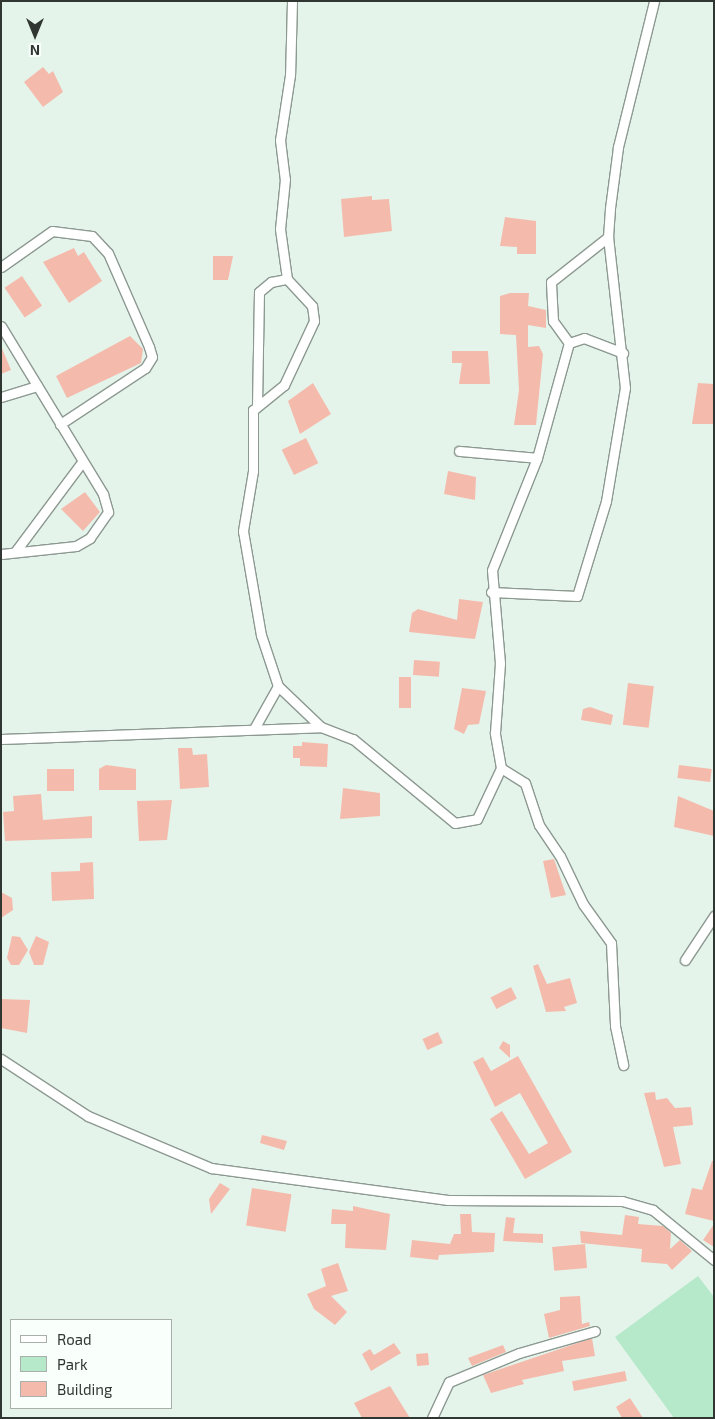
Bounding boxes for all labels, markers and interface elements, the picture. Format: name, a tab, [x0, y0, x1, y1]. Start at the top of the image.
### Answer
north arrow	[10, 10, 60, 60]
text: N	[30, 42, 40, 59]
legend	[10, 1319, 172, 1409]
text: Road	[57, 1330, 92, 1348]
text: Park	[57, 1355, 88, 1373]
text: Building	[57, 1380, 112, 1398]

